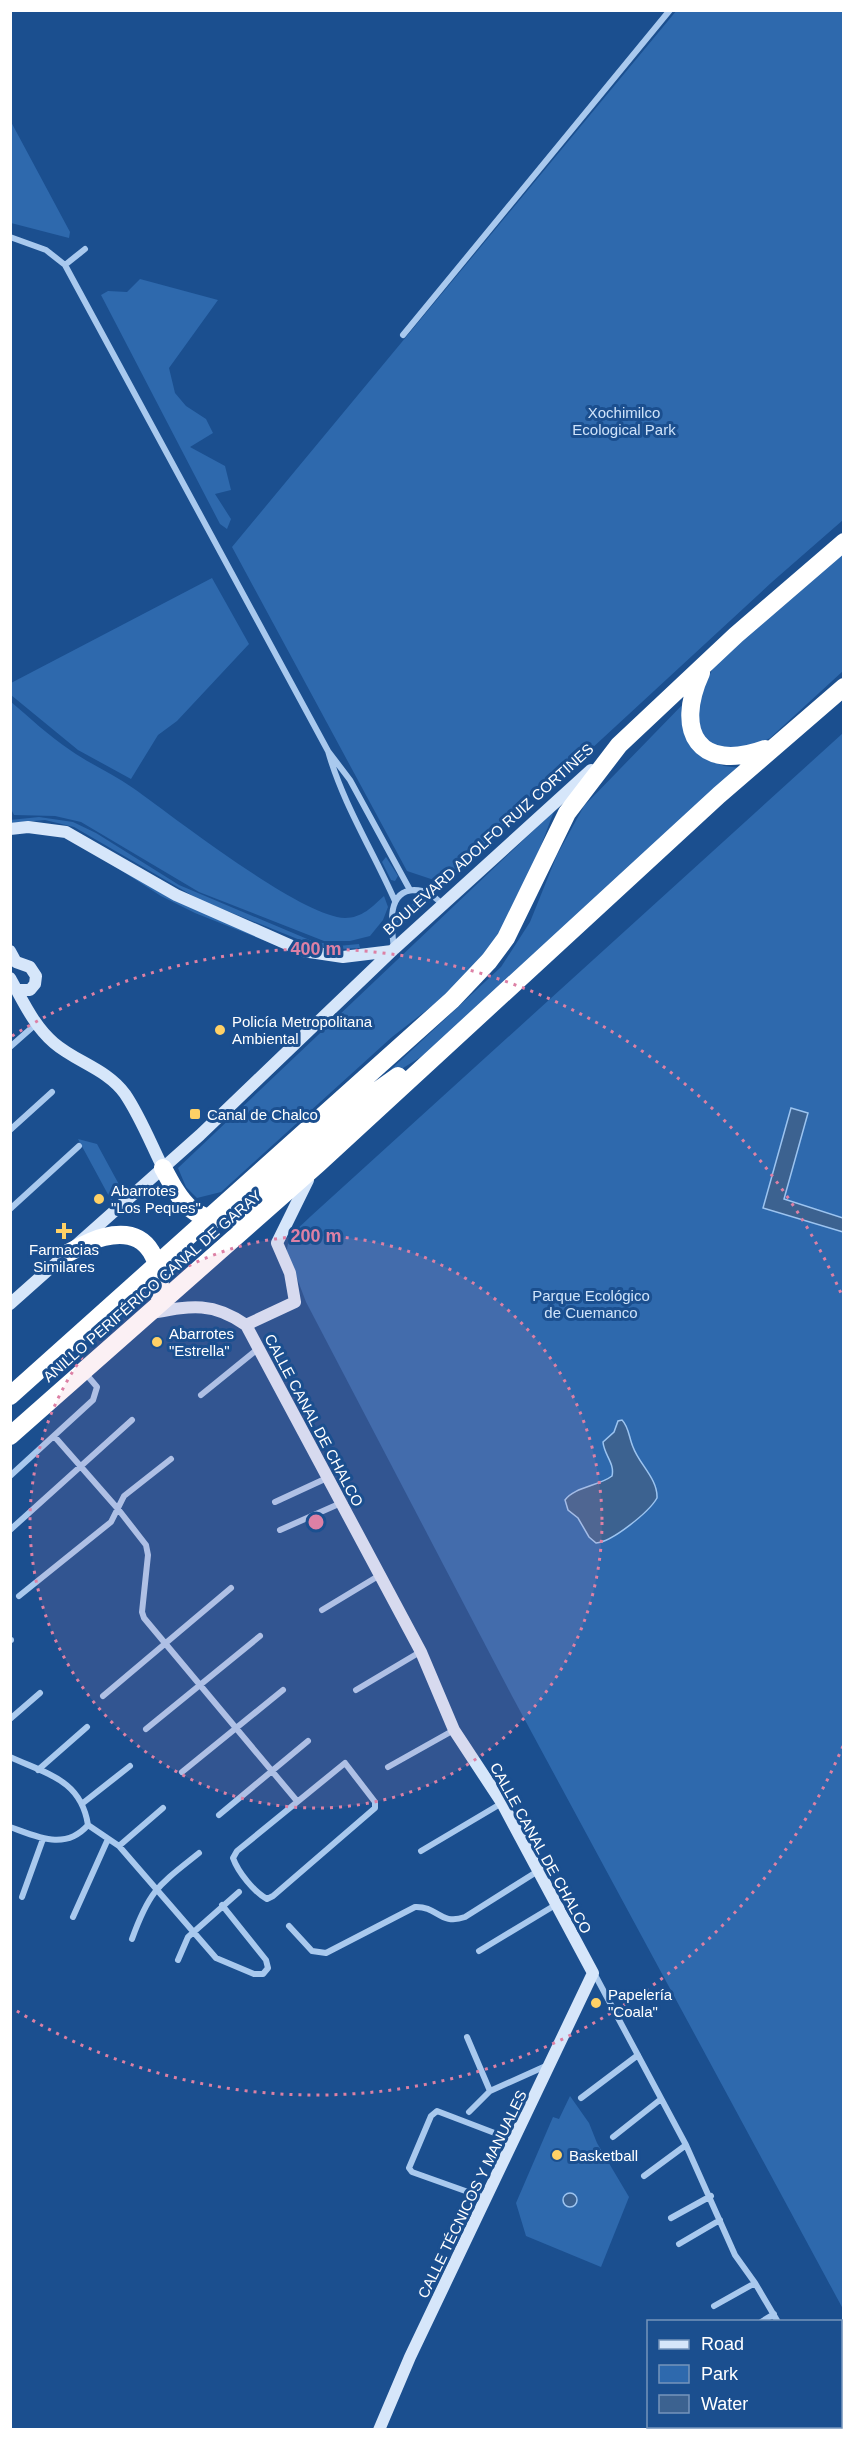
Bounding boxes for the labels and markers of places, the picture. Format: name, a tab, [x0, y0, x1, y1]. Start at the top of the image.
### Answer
place label: Policía Metropolitana Ambiental	[232, 1013, 373, 1047]
marker: Policía Metropolitana Ambiental	[213, 1023, 227, 1037]
place label: Canal de Chalco	[207, 1106, 318, 1123]
marker: Canal de Chalco	[188, 1107, 202, 1121]
place label: Abarrotes "Los Peques"	[111, 1182, 201, 1216]
marker: Abarrotes "Los Peques"	[92, 1192, 106, 1206]
marker: Farmacias Similares	[57, 1224, 71, 1238]
place label: Farmacias Similares	[29, 1241, 99, 1275]
place label: Abarrotes "Estrella"	[169, 1325, 234, 1359]
marker: Abarrotes "Estrella"	[150, 1335, 164, 1349]
centre of rings	[306, 1512, 326, 1532]
place label: Papelería "Coala"	[608, 1986, 673, 2020]
marker: Papelería "Coala"	[589, 1996, 603, 2010]
place label: Basketball	[569, 2147, 638, 2164]
marker: Basketball	[550, 2148, 564, 2162]

